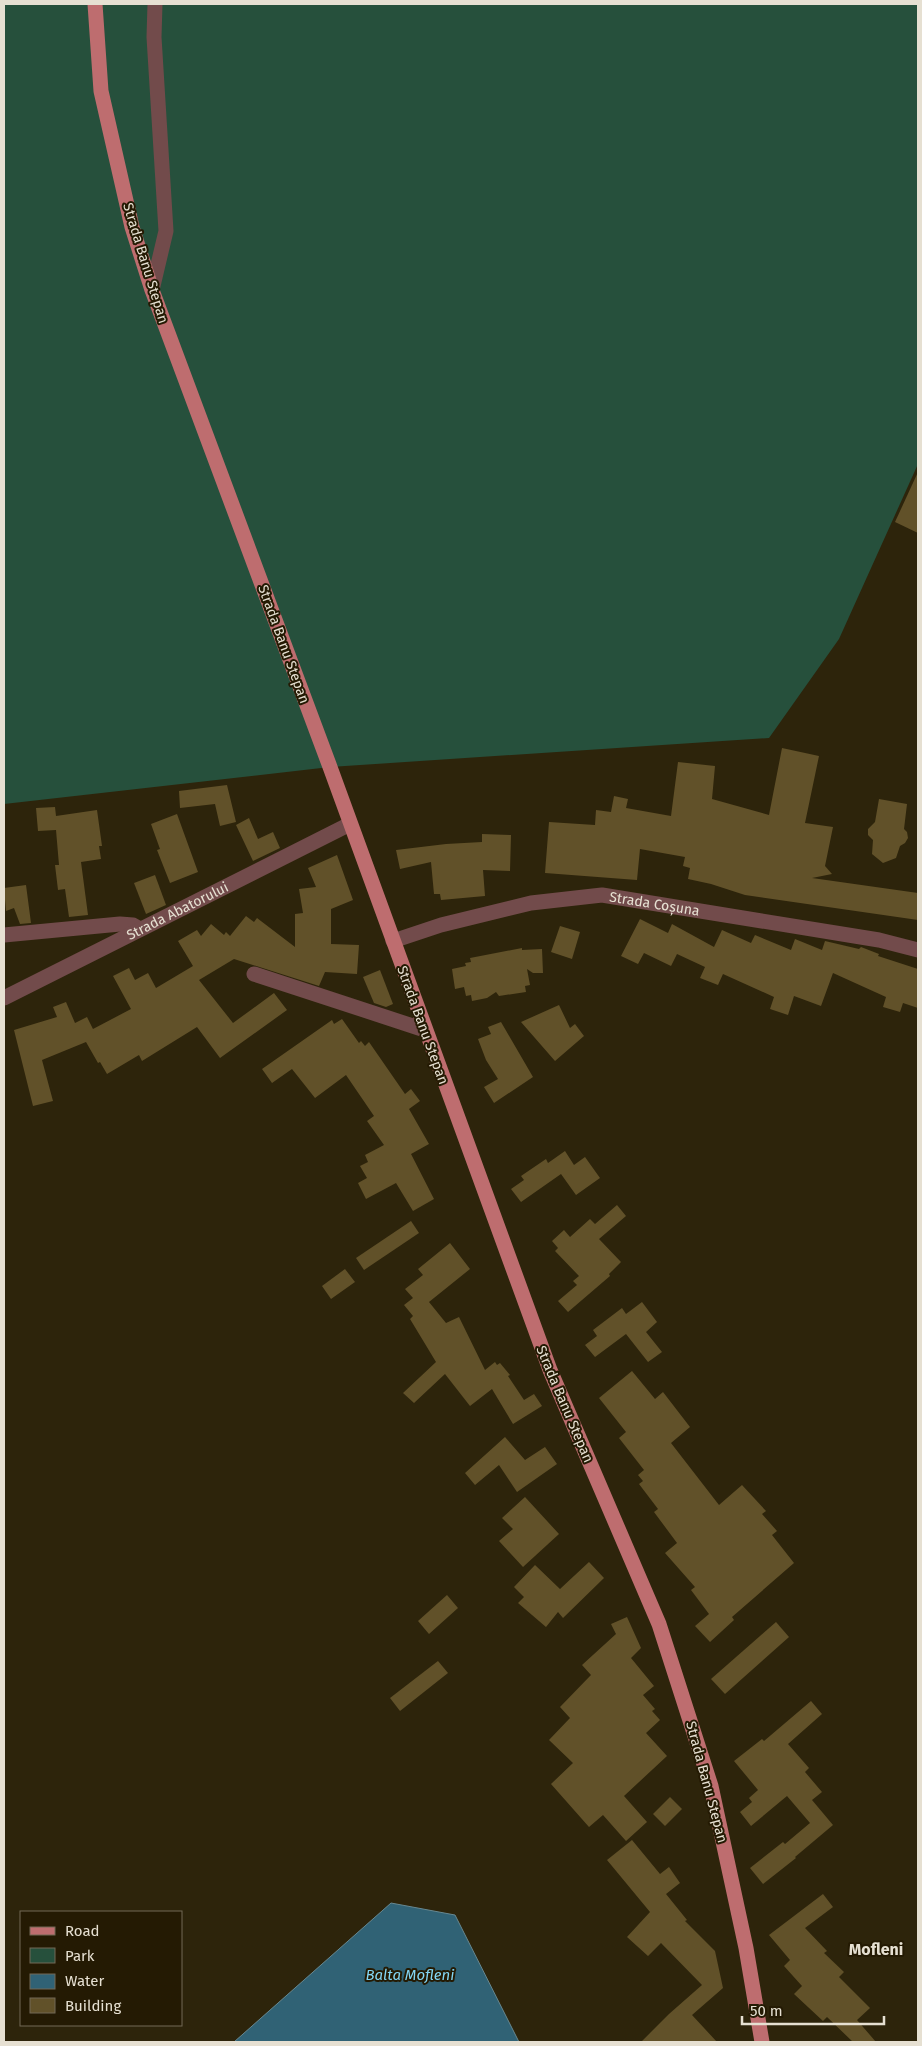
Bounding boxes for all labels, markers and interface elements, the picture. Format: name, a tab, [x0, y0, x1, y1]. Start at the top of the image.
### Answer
street label: Strada Banu Stepan	[119, 201, 172, 325]
street label: Strada Banu Stepan	[254, 582, 313, 706]
street label: Strada Abatorului	[124, 879, 231, 944]
street label: Strada Coșuna	[608, 888, 701, 920]
street label: Strada Banu Stepan	[393, 963, 452, 1087]
street label: Strada Banu Stepan	[532, 1343, 597, 1465]
street label: Strada Banu Stepan	[682, 1719, 731, 1845]
legend	[20, 1911, 182, 2026]
text: Road	[65, 1922, 100, 1940]
district label: Mofleni	[849, 1940, 903, 1959]
text: Park	[65, 1947, 95, 1965]
water label: Balta Mofleni	[365, 1966, 455, 1984]
text: Water	[65, 1972, 104, 1990]
scale bar	[742, 1994, 884, 2026]
text: Building	[65, 1997, 121, 2015]
text: 50 m	[750, 2002, 783, 2020]

